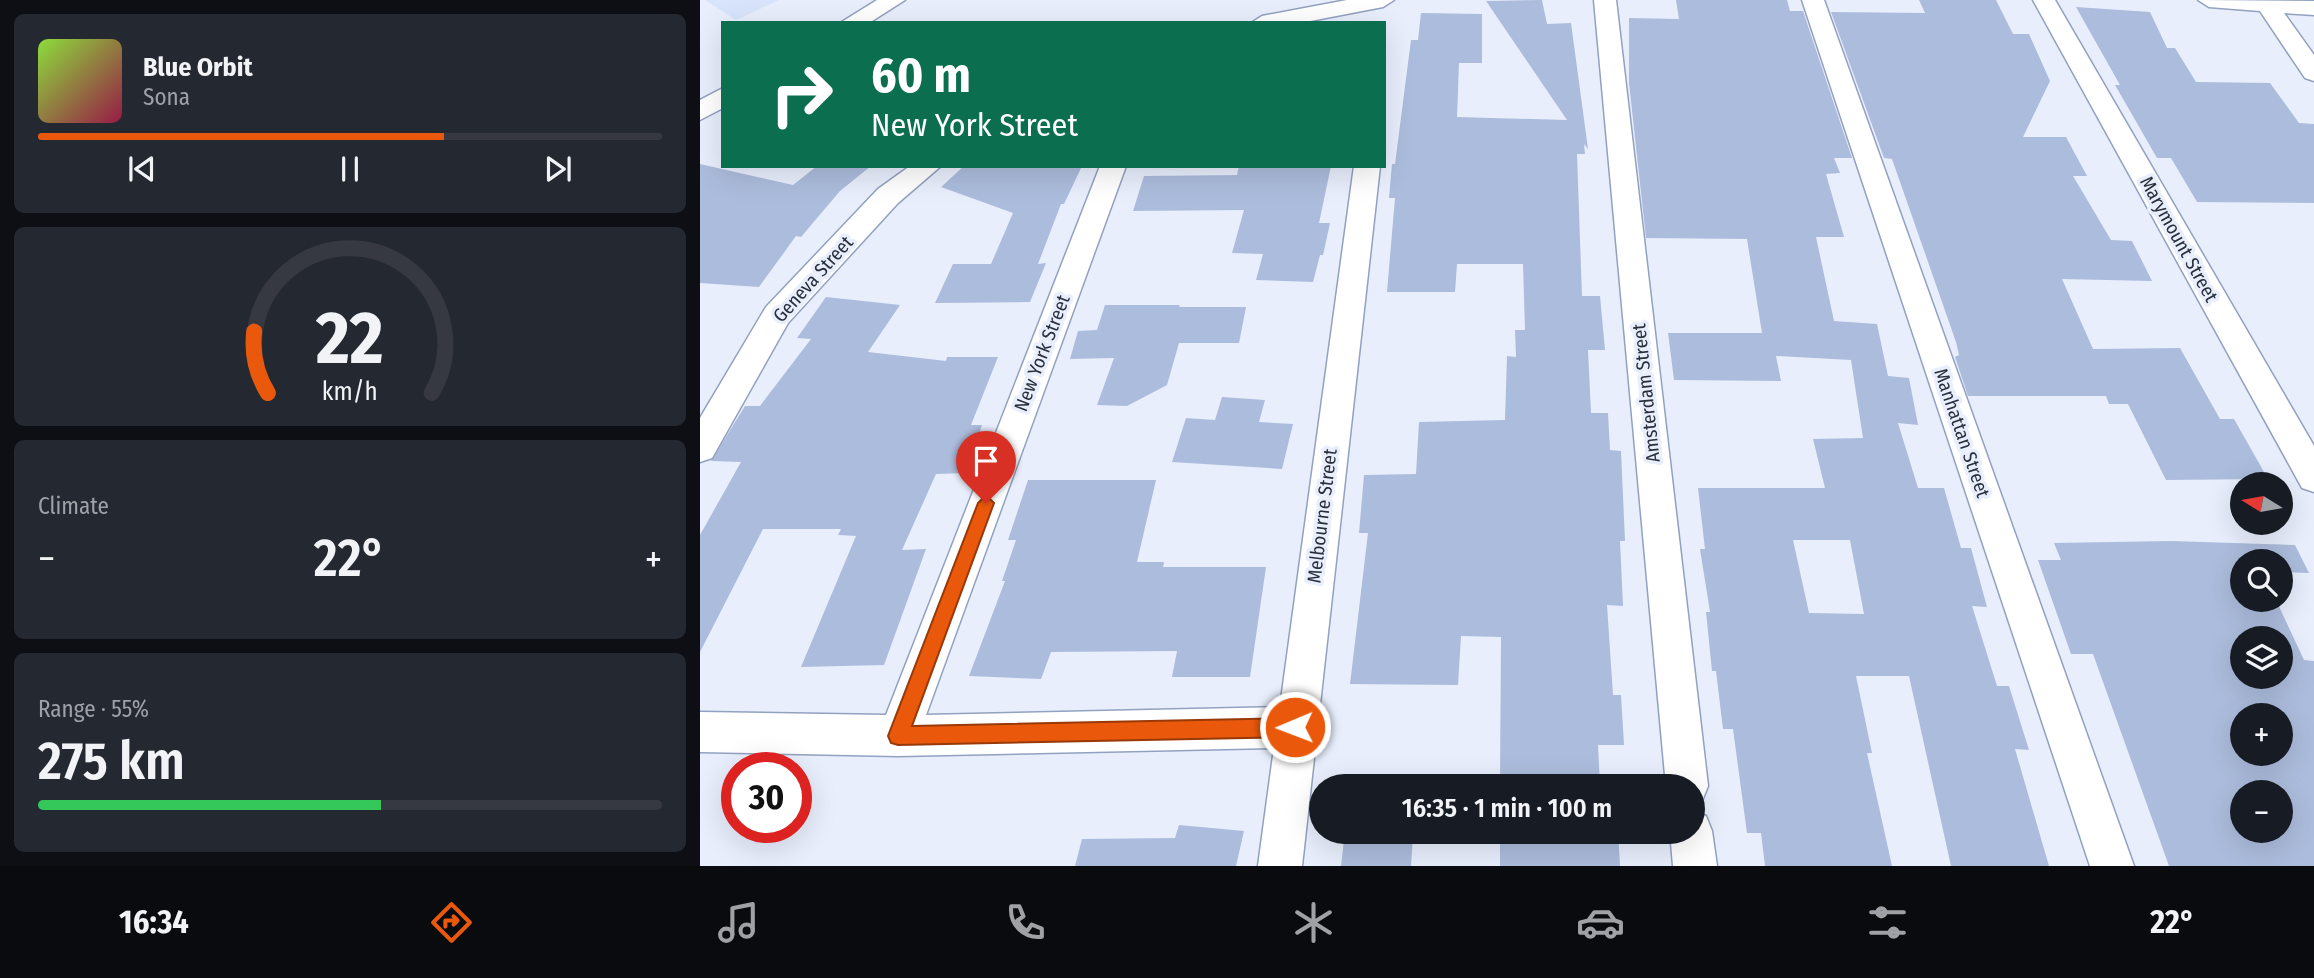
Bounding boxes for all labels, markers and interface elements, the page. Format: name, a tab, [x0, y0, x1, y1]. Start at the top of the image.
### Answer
text: 60 m	[871, 46, 971, 105]
icon: right	[756, 49, 847, 140]
text: Blue Orbit	[143, 52, 253, 83]
text: Sona	[143, 83, 190, 111]
text: New York Street	[871, 106, 1078, 144]
icon: previous	[123, 150, 161, 188]
icon: pause	[331, 150, 369, 188]
icon: next	[539, 150, 577, 188]
street label: Marymount Street	[2135, 172, 2223, 306]
street label: Geneva Street	[768, 230, 858, 327]
street label: New York Street	[1009, 291, 1075, 414]
text: 22	[315, 295, 384, 382]
street label: Amsterdam Street	[1627, 322, 1665, 464]
street label: Manhattan Street	[1929, 365, 1995, 501]
text: km/h	[322, 376, 378, 406]
pin	[956, 431, 1016, 503]
icon: arrive	[967, 442, 1005, 480]
street label: Melbourne Street	[1302, 447, 1342, 584]
north arrow	[2230, 472, 2292, 536]
map controls	[2230, 472, 2293, 843]
text: Climate	[38, 492, 109, 520]
text: 22°	[314, 527, 386, 590]
text: −	[38, 536, 55, 582]
text: +	[645, 536, 662, 582]
button: search	[2230, 549, 2293, 612]
button: layers	[2230, 626, 2293, 689]
position arrow	[1258, 690, 1332, 764]
text: Range · 55%	[38, 695, 149, 723]
button: +	[2230, 703, 2293, 766]
text: 275 km	[38, 730, 185, 793]
speed limit sign: 30	[721, 752, 812, 843]
button: −	[2230, 780, 2293, 843]
text: 16:35 · 1 min · 100 m	[1402, 793, 1612, 824]
icon: directions	[427, 898, 476, 947]
icon: music	[714, 898, 763, 947]
icon: phone	[1001, 898, 1050, 947]
icon: climate	[1289, 898, 1338, 947]
icon: car	[1576, 898, 1625, 947]
icon: filters	[1863, 898, 1912, 947]
text: 16:34	[119, 903, 189, 941]
text: 22°	[2150, 903, 2195, 941]

